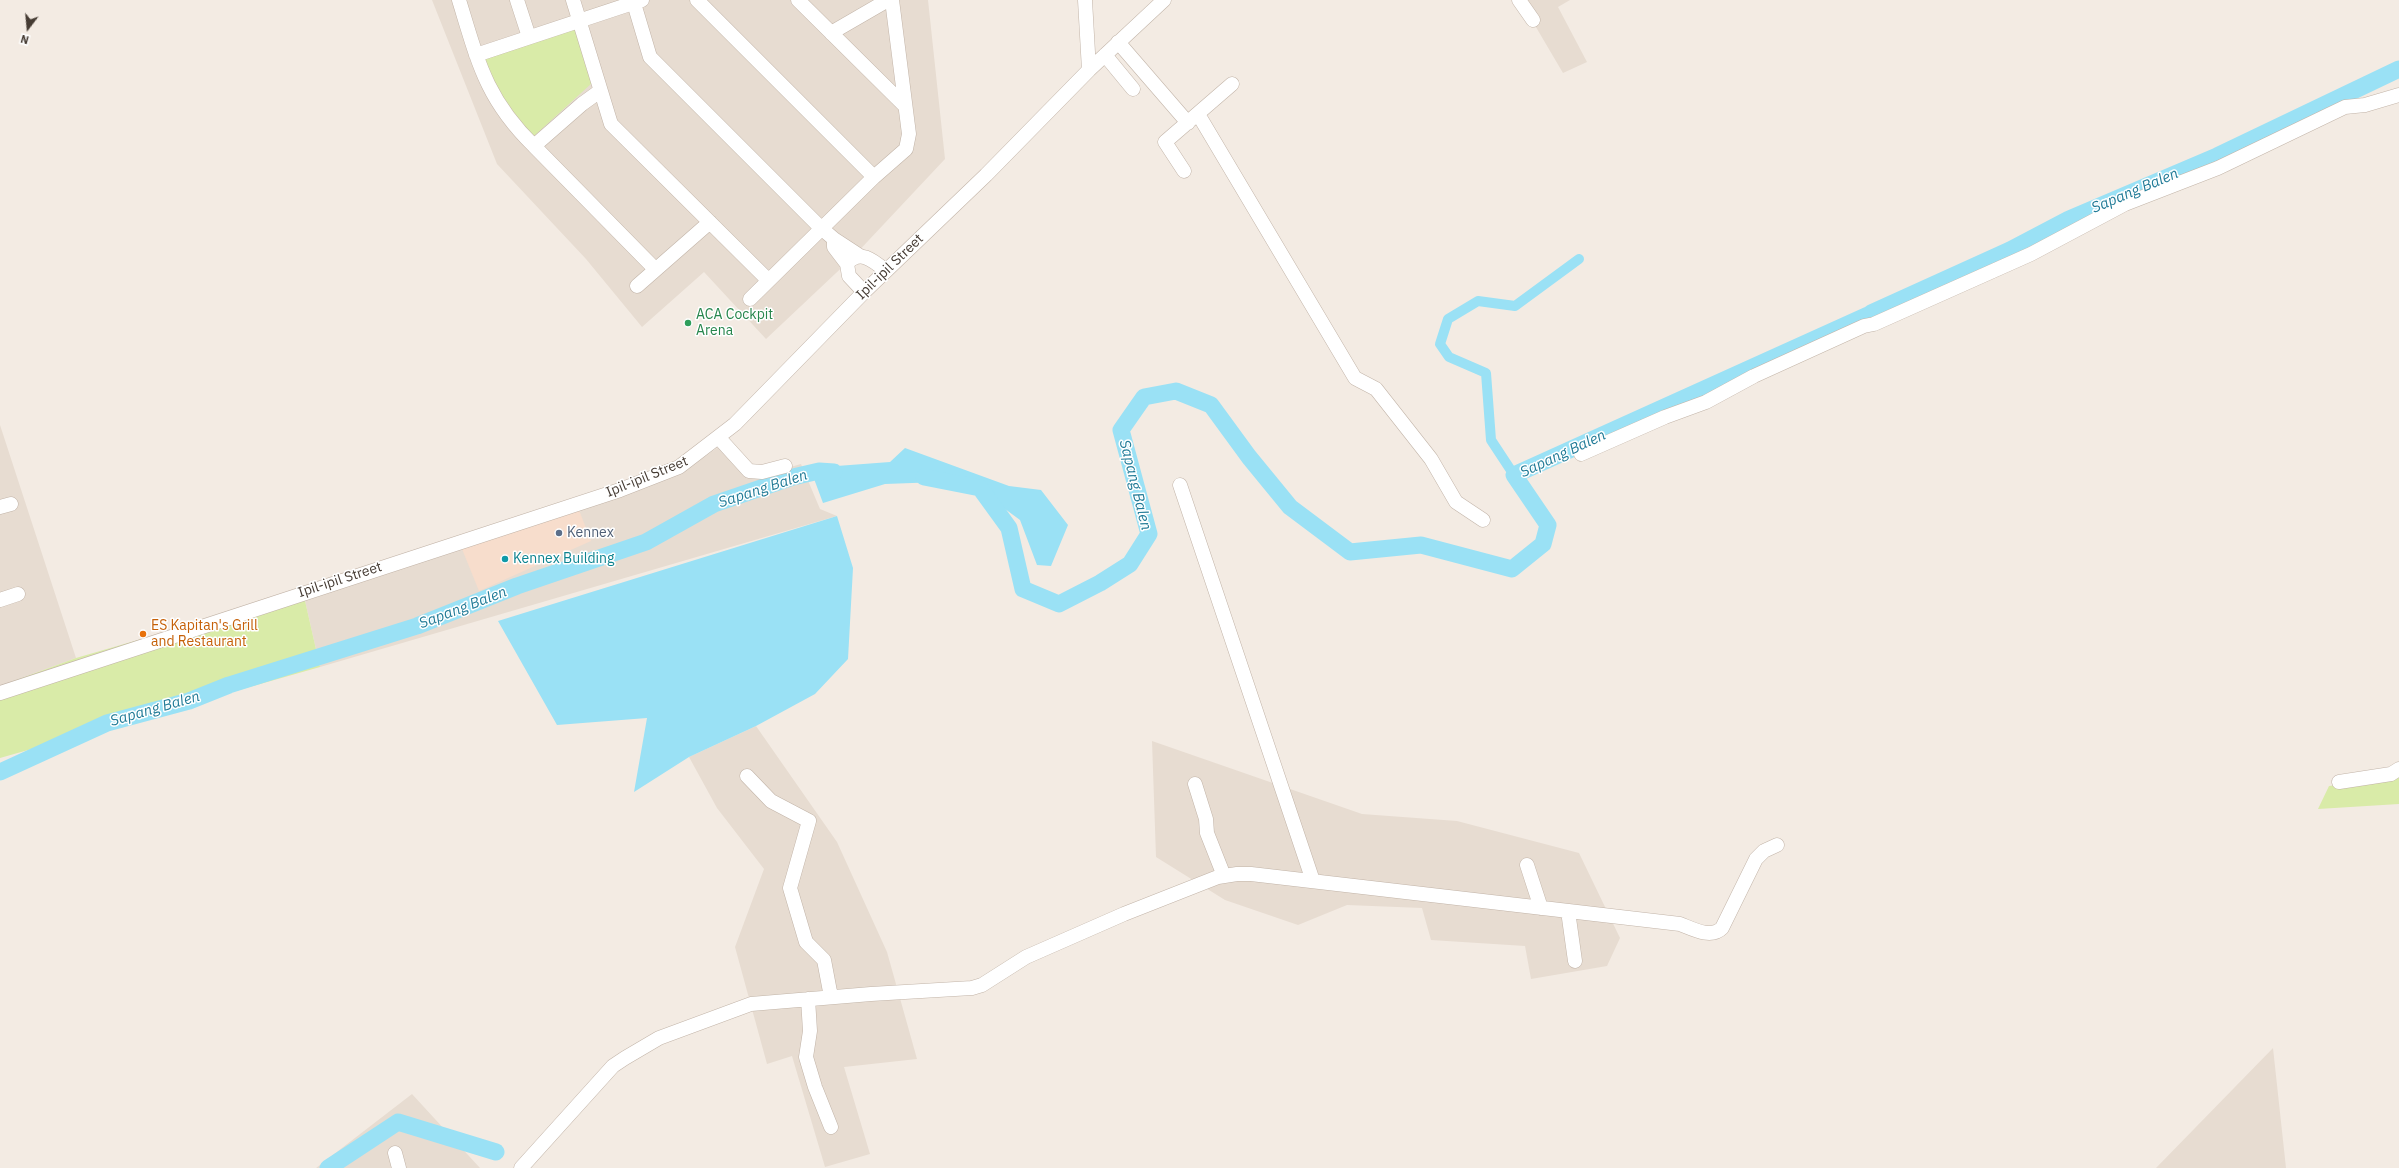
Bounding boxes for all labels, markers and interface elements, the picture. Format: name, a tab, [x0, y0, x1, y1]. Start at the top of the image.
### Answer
north arrow	[8, 8, 48, 48]
text: N	[19, 32, 30, 47]
water label: Sapang Balen	[2089, 165, 2181, 217]
street label: Ipil-ipil Street	[853, 231, 927, 303]
place label: ACA Cockpit Arena	[696, 307, 773, 340]
marker: ACA Cockpit Arena	[683, 318, 693, 328]
water label: Sapang Balen	[1517, 426, 1609, 482]
water label: Sapang Balen	[1115, 438, 1155, 532]
street label: Ipil-ipil Street	[603, 453, 691, 501]
water label: Sapang Balen	[716, 466, 810, 512]
place label: Kennex	[567, 525, 614, 541]
marker: Kennex	[554, 528, 564, 538]
place label: Kennex Building	[513, 551, 614, 567]
marker: Kennex Building	[500, 554, 510, 564]
street label: Ipil-ipil Street	[296, 559, 384, 601]
water label: Sapang Balen	[417, 583, 509, 633]
place label: ES Kapitan's Grill and Restaurant	[151, 618, 258, 650]
marker: ES Kapitan's Grill and Restaurant	[138, 629, 148, 639]
water label: Sapang Balen	[108, 688, 202, 730]

